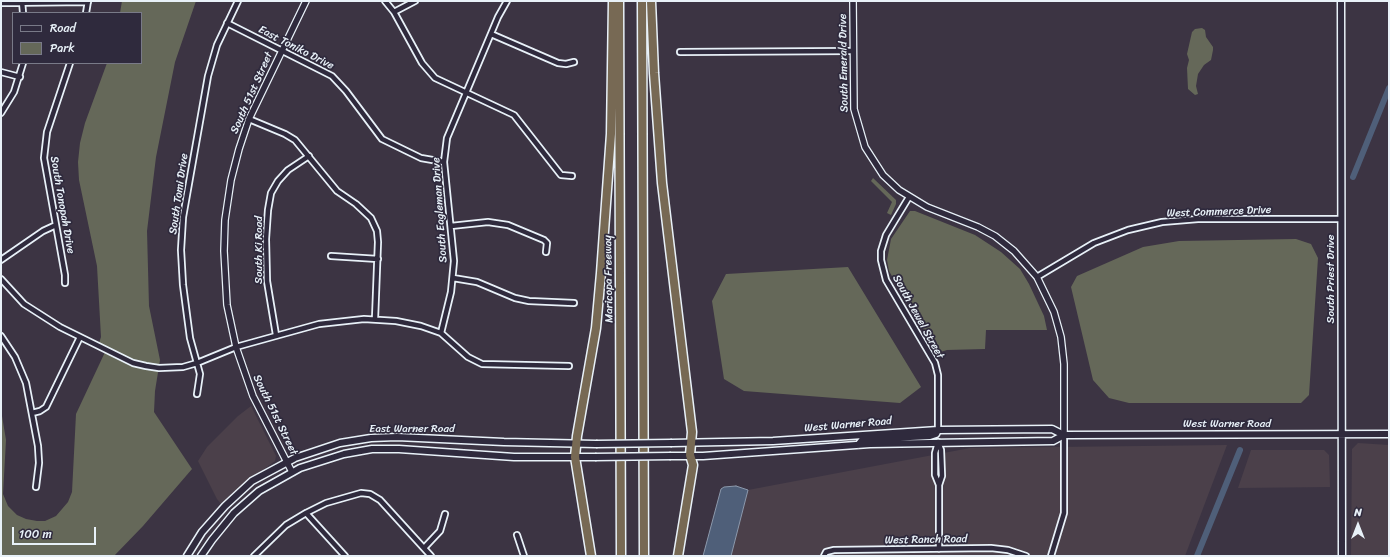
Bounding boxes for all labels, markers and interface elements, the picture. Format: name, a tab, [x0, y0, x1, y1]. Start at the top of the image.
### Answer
legend	[12, 12, 142, 64]
street label: South Emerald Drive	[837, 14, 851, 112]
text: Road	[50, 17, 76, 39]
street label: East Toniko Drive	[256, 23, 336, 73]
text: Park	[50, 37, 75, 59]
street label: South 51st Street	[228, 50, 276, 136]
street label: South Tomi Drive	[167, 153, 191, 235]
street label: South Tonopah Drive	[47, 155, 77, 255]
street label: South Eagleman Drive	[430, 157, 450, 263]
street label: West Commerce Drive	[1166, 204, 1272, 220]
street label: South Ki Road	[252, 216, 266, 284]
street label: Maricopa Freeway	[602, 235, 616, 323]
street label: South Priest Drive	[1324, 235, 1338, 323]
street label: South Jewel Street	[889, 273, 947, 361]
street label: South 51st Street	[250, 373, 300, 457]
street label: West Warner Road	[804, 415, 892, 435]
street label: West Warner Road	[1183, 417, 1271, 431]
street label: East Warner Road	[369, 422, 455, 436]
text: N	[1354, 503, 1362, 522]
north arrow	[1338, 505, 1378, 545]
scale bar	[14, 519, 98, 545]
text: 100 m	[19, 523, 52, 545]
street label: West Ranch Road	[885, 533, 967, 547]

